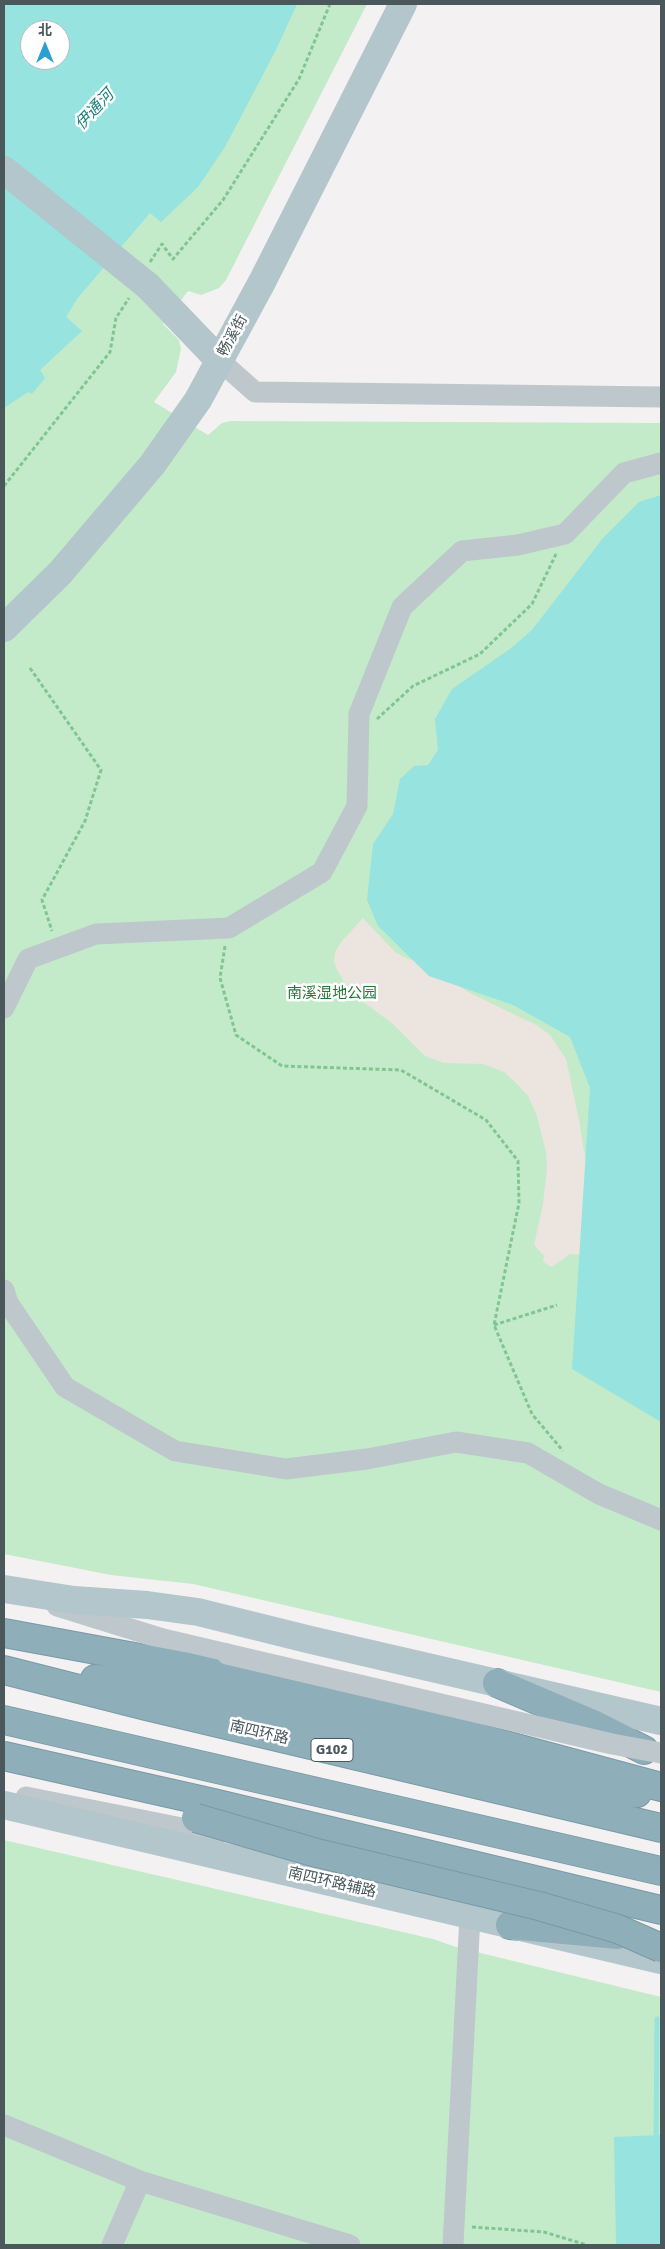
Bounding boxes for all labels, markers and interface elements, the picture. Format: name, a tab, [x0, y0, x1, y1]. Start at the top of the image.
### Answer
north arrow	[20, 20, 70, 70]
text: 北	[38, 22, 52, 39]
water label: 伊通河	[72, 86, 118, 134]
street label: 畅溪街	[214, 312, 252, 360]
park label: 南溪湿地公园	[287, 985, 377, 1003]
street label: 南四环路	[228, 1717, 290, 1749]
road number: G102	[311, 1738, 353, 1762]
street label: 南四环路辅路	[286, 1864, 378, 1902]

